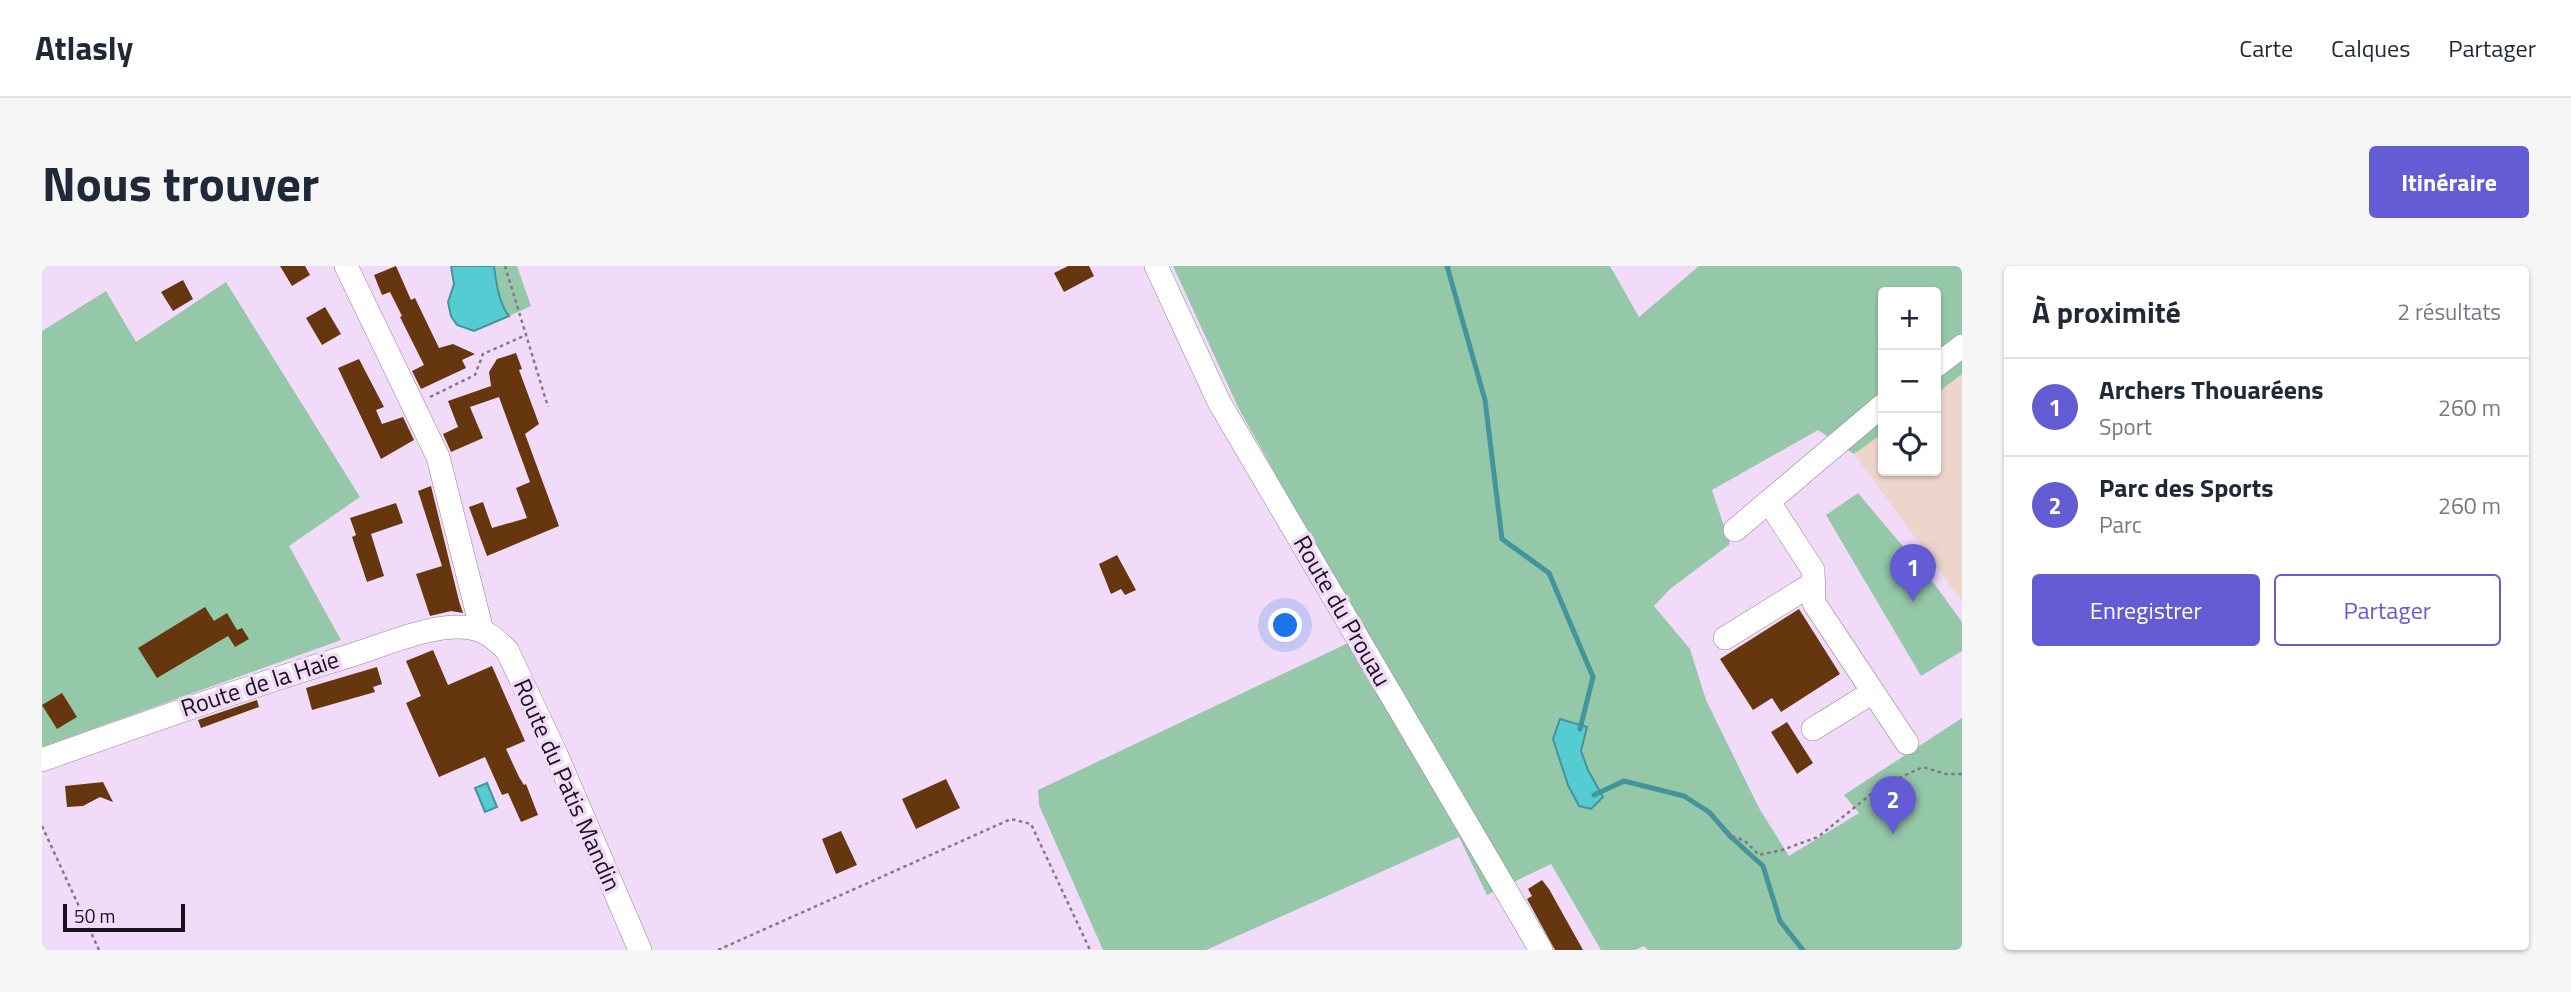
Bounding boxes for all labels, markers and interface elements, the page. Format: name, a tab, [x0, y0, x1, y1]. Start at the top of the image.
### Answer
text: Atlasly	[35, 23, 133, 73]
text: Carte	[2239, 30, 2293, 66]
text: Calques	[2331, 30, 2410, 66]
text: Partager	[2448, 30, 2536, 66]
text: Nous trouver	[42, 145, 319, 220]
button: Itinéraire	[2369, 146, 2529, 218]
map controls	[1878, 287, 1941, 476]
button: +	[1878, 287, 1941, 350]
text: À proximité	[2032, 289, 2181, 335]
text: 2 résultats	[2397, 294, 2501, 329]
button: −	[1878, 350, 1941, 413]
text: Archers Thouaréens	[2099, 370, 2324, 409]
text: 1	[2049, 390, 2061, 425]
text: 260 m	[2438, 390, 2501, 425]
text: Sport	[2099, 409, 2152, 444]
button: locate	[1878, 413, 1941, 476]
text: Parc des Sports	[2099, 468, 2274, 507]
text: 2	[2049, 488, 2061, 523]
text: 260 m	[2438, 488, 2501, 523]
text: Parc	[2099, 507, 2142, 542]
street label: Route du Prouau	[1285, 528, 1401, 693]
pin: 1	[1890, 544, 1936, 602]
button: Enregistrer	[2032, 574, 2260, 646]
button: Partager	[2274, 574, 2501, 646]
your location	[1268, 608, 1302, 642]
street label: Route de la Haie	[176, 641, 343, 726]
street label: Route du Patis Mandin	[505, 673, 631, 896]
pin: 2	[1870, 776, 1916, 834]
scale bar	[63, 901, 186, 933]
text: 50 m	[74, 901, 115, 930]

